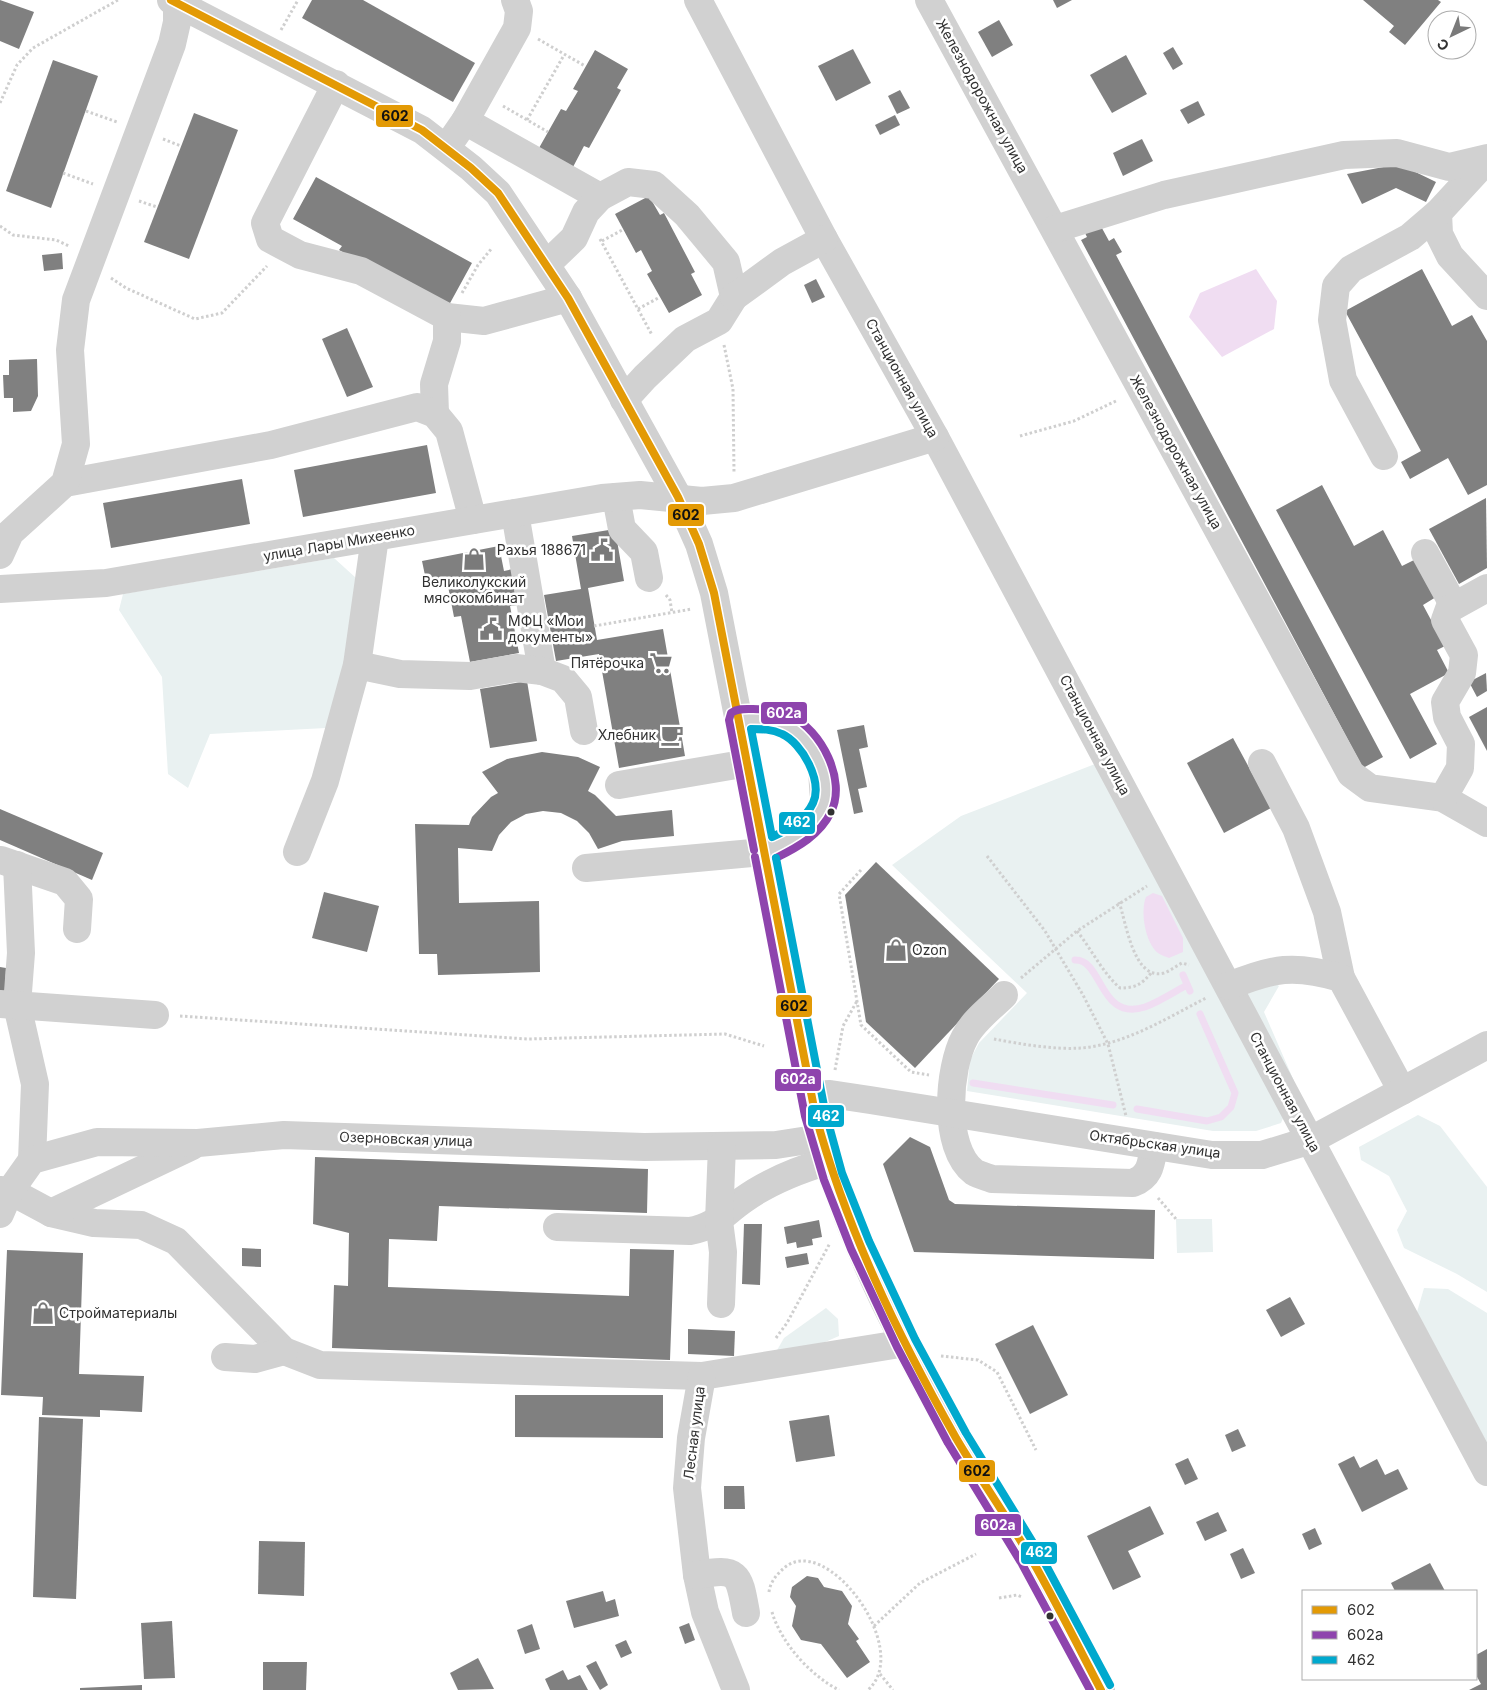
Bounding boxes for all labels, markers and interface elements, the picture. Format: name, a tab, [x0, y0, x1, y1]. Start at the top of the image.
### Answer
north arrow	[1427, 10, 1477, 60]
street label: Железнодорожная улица	[933, 16, 1032, 176]
text: С	[1433, 35, 1452, 55]
line badge: 602	[375, 104, 414, 128]
text: 602	[381, 107, 409, 124]
street label: Станционная улица	[863, 315, 942, 440]
street label: Железнодорожная улица	[1127, 372, 1226, 532]
line badge: 602	[667, 503, 705, 527]
text: 602	[672, 506, 700, 523]
street label: улица Лары Михеенко	[262, 521, 416, 564]
public building icon: Рахья 188671	[589, 537, 615, 563]
place label: Рахья 188671	[497, 541, 586, 558]
shop icon: Великолукский мясокомбинат	[461, 546, 487, 572]
place label: Великолукский мясокомбинат	[422, 573, 526, 606]
place label: МФЦ «Мои документы»	[508, 612, 593, 645]
public building icon: МФЦ «Мои документы»	[478, 616, 504, 642]
supermarket icon: Пятёрочка	[648, 650, 674, 676]
place label: Пятёрочка	[571, 654, 644, 671]
street label: Станционная улица	[1057, 672, 1134, 798]
line badge: 602а	[760, 701, 808, 725]
text: 602а	[766, 704, 802, 721]
cafe icon: Хлебник	[659, 722, 685, 748]
place label: Хлебник	[598, 726, 656, 743]
unlabelled marker	[826, 807, 836, 817]
line badge: 462	[778, 811, 816, 835]
text: 462	[783, 813, 811, 830]
shop icon: Ozon	[883, 937, 909, 963]
place label: Ozon	[912, 941, 947, 958]
line badge: 602	[775, 994, 813, 1018]
text: 602	[780, 997, 808, 1014]
street label: Станционная улица	[1247, 1029, 1324, 1155]
line badge: 602а	[774, 1068, 822, 1092]
text: 602а	[780, 1070, 816, 1087]
line badge: 462	[807, 1104, 845, 1128]
text: 462	[812, 1107, 840, 1124]
street label: Октябрьская улица	[1088, 1126, 1222, 1161]
street label: Озерновская улица	[339, 1128, 473, 1149]
shop icon: Стройматериалы	[30, 1300, 56, 1326]
place label: Стройматериалы	[59, 1304, 177, 1321]
street label: Лесная улица	[679, 1385, 708, 1481]
line badge: 602	[958, 1459, 996, 1483]
text: 602	[963, 1462, 991, 1479]
line badge: 602а	[974, 1513, 1022, 1537]
text: 602а	[980, 1516, 1016, 1533]
line badge: 462	[1020, 1541, 1058, 1565]
text: 462	[1025, 1543, 1053, 1560]
legend	[1302, 1590, 1477, 1680]
text: 602	[1347, 1600, 1375, 1619]
unlabelled marker	[1045, 1611, 1055, 1621]
text: 602а	[1347, 1625, 1383, 1644]
text: 462	[1347, 1650, 1375, 1669]

